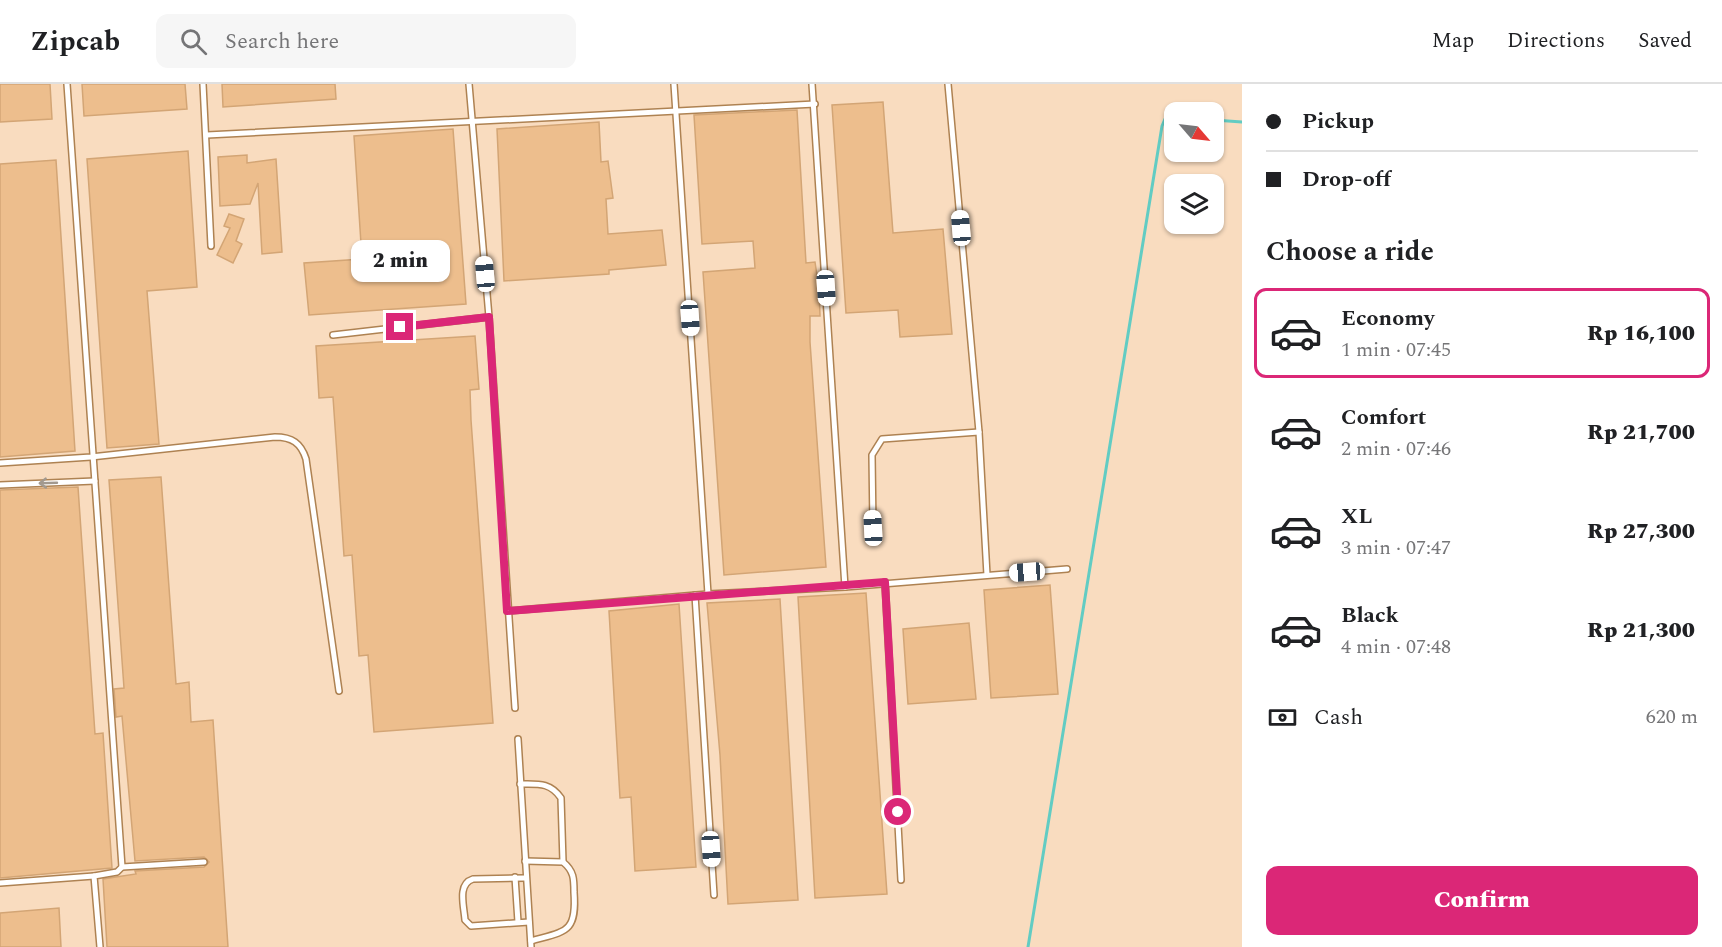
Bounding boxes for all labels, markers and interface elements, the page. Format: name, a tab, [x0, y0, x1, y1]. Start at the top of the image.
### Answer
search box	[156, 14, 576, 68]
text: Zipcab	[30, 20, 120, 63]
icon: search	[177, 25, 210, 58]
text: Search here	[225, 25, 339, 58]
text: Map	[1432, 25, 1474, 57]
text: Directions	[1507, 25, 1605, 57]
text: Saved	[1638, 25, 1692, 57]
north arrow	[1164, 102, 1224, 162]
map controls	[1164, 102, 1224, 234]
text: Pickup	[1302, 105, 1374, 138]
text: Drop-off	[1302, 163, 1391, 196]
button: layers	[1164, 174, 1224, 234]
car	[950, 209, 972, 247]
text: Choose a ride	[1266, 231, 1434, 273]
callout: 2 min	[350, 240, 450, 282]
text: 2 min	[373, 246, 428, 276]
car	[474, 255, 496, 293]
car	[816, 269, 836, 307]
car	[680, 299, 700, 337]
text: Economy	[1341, 302, 1434, 335]
icon: car	[1269, 306, 1323, 360]
route end	[386, 313, 413, 340]
text: Rp 16,100	[1587, 317, 1695, 350]
text: 1 min · 07:45	[1341, 335, 1451, 365]
text: Comfort	[1341, 401, 1426, 434]
icon: car	[1269, 405, 1323, 459]
text: Rp 21,700	[1587, 416, 1695, 449]
text: 2 min · 07:46	[1341, 434, 1451, 464]
one-way arrow	[38, 477, 58, 488]
text: XL	[1341, 500, 1372, 533]
icon: car	[1269, 504, 1323, 558]
car	[863, 510, 883, 546]
text: Rp 27,300	[1587, 515, 1695, 548]
text: 3 min · 07:47	[1341, 533, 1451, 563]
car	[1008, 562, 1046, 582]
text: Black	[1341, 599, 1399, 632]
icon: car	[1269, 603, 1323, 657]
text: Rp 21,300	[1587, 614, 1695, 647]
text: 4 min · 07:48	[1341, 632, 1451, 662]
icon: cash	[1266, 701, 1299, 734]
text: Cash	[1314, 701, 1363, 734]
text: 620 m	[1646, 702, 1698, 732]
route start	[884, 798, 911, 825]
car	[701, 830, 721, 868]
button: Confirm	[1266, 866, 1698, 935]

